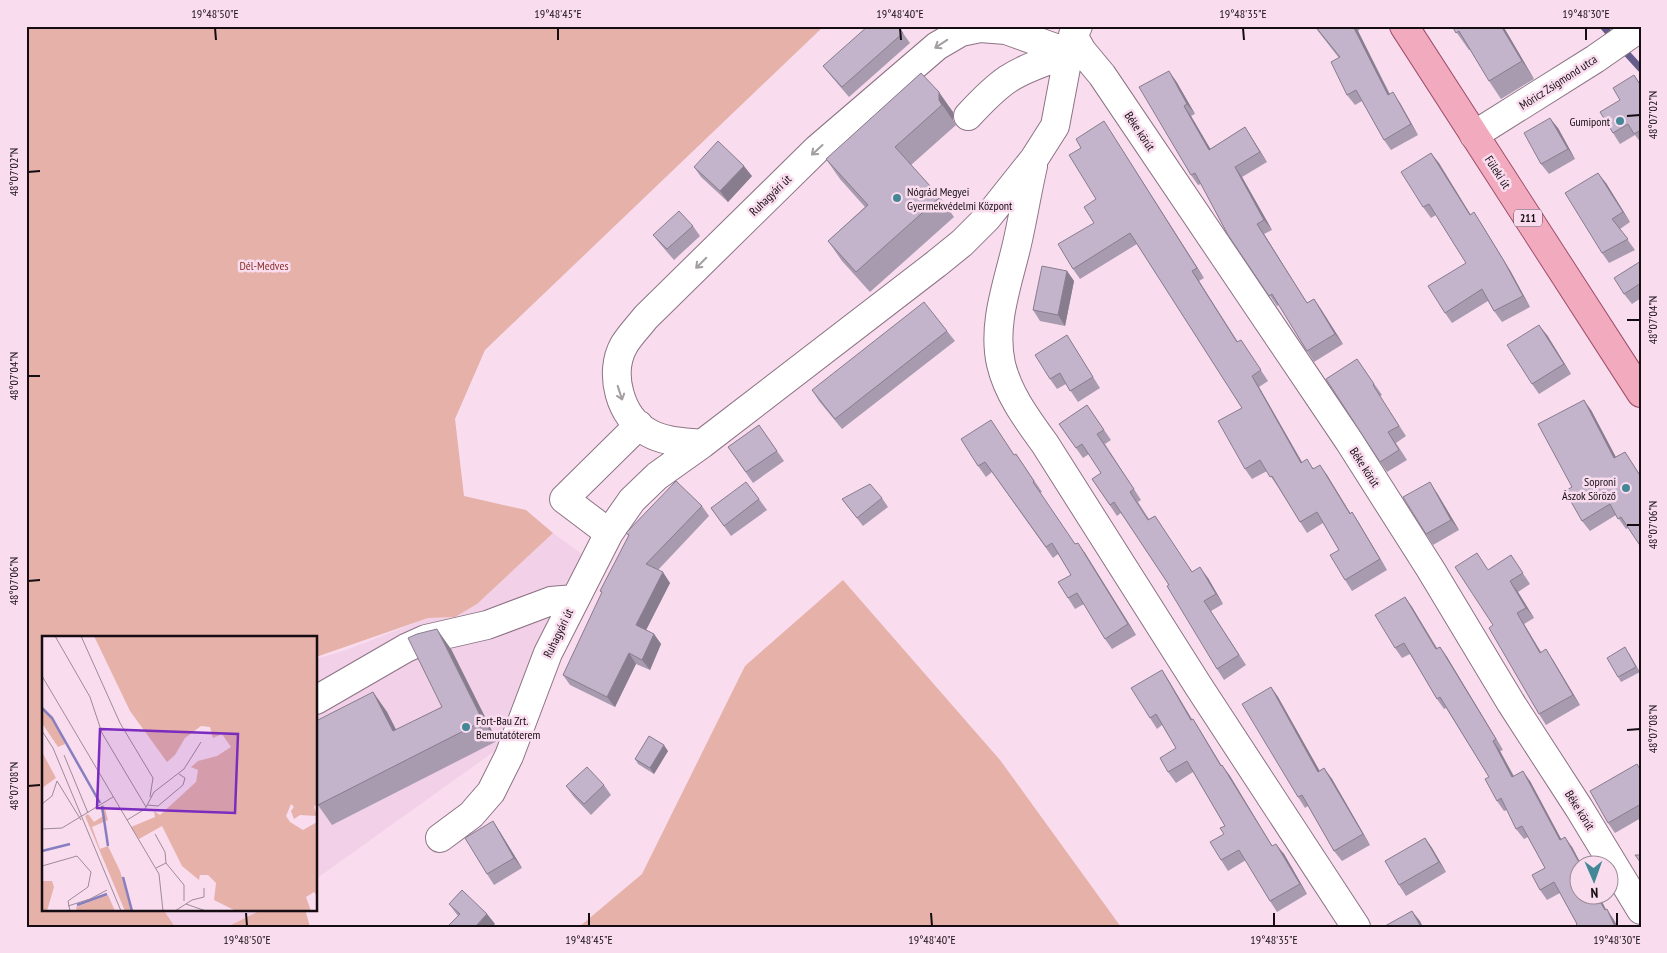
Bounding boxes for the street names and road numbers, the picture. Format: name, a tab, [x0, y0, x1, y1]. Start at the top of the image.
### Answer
street label: Móricz Zsigmond utca	[1516, 51, 1600, 113]
street label: Béke körút	[1121, 108, 1159, 154]
street label: Füleki út	[1482, 153, 1515, 192]
street label: Ruhagyári út	[746, 171, 795, 219]
road number: 211	[1514, 210, 1542, 227]
street label: Béke körút	[1347, 444, 1384, 490]
street label: Ruhagyári út	[540, 606, 577, 660]
street label: Béke körút	[1562, 787, 1598, 833]

